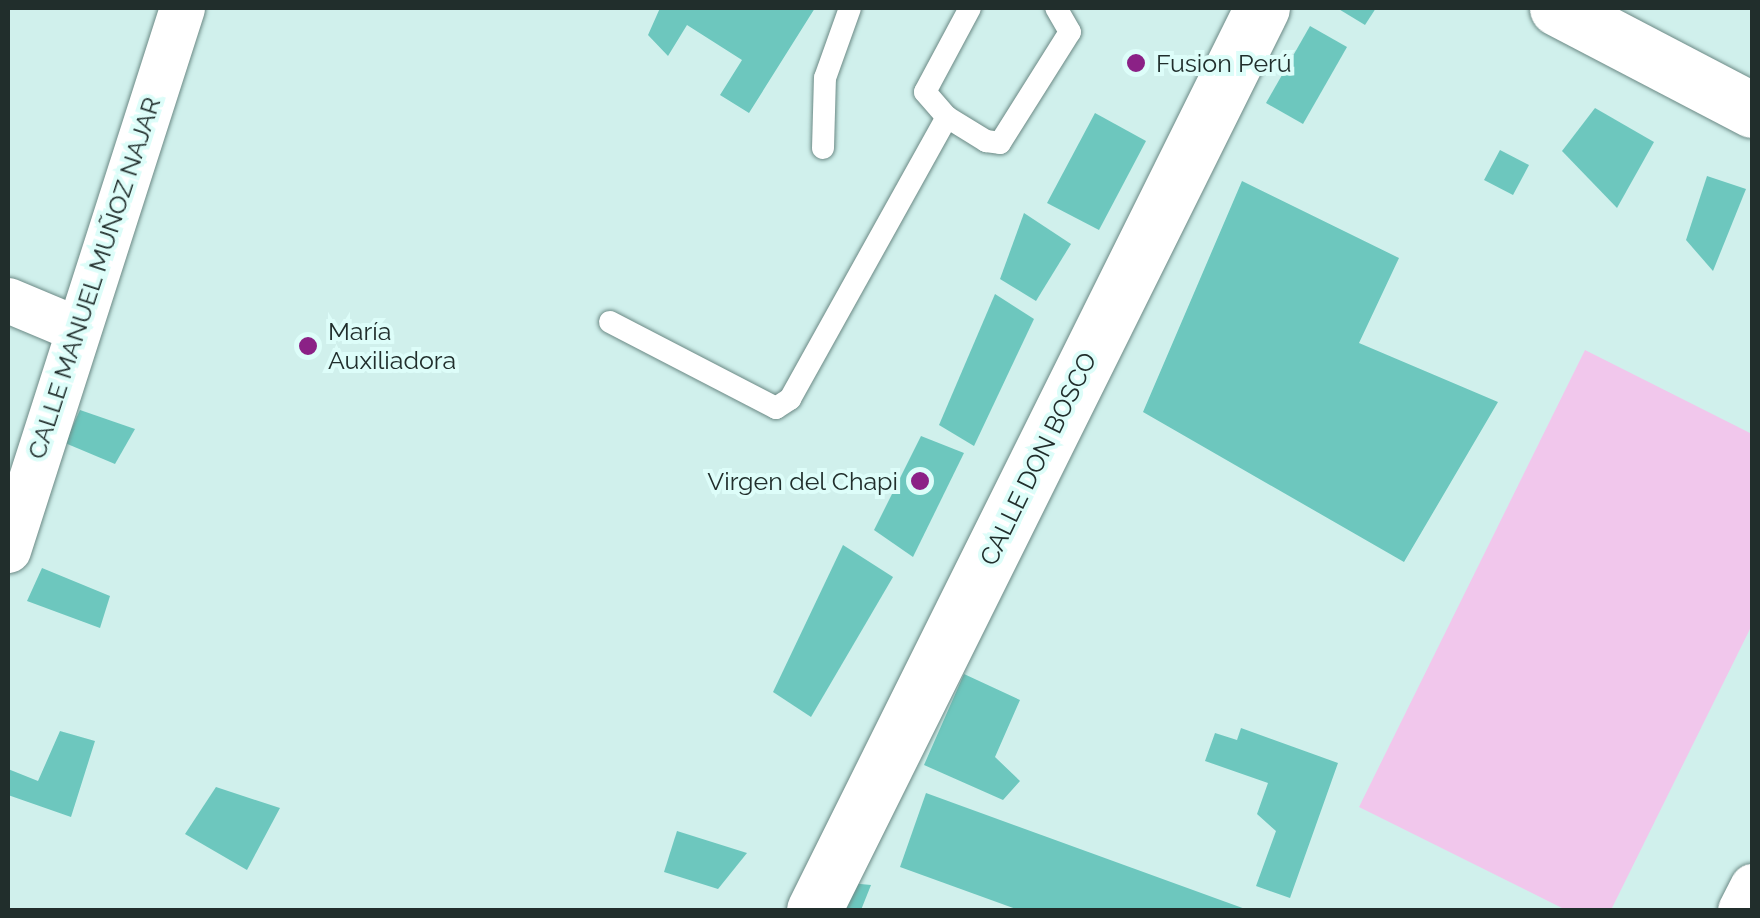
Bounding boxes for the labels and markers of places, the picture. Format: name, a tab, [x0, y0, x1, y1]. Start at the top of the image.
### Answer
place label: Fusion Perú	[1156, 48, 1292, 78]
marker: Fusion Perú	[1125, 52, 1147, 74]
place label: María Auxiliadora	[328, 317, 456, 376]
marker: María Auxiliadora	[297, 335, 319, 357]
place label: Virgen del Chapi	[706, 466, 898, 496]
marker: Virgen del Chapi	[907, 468, 933, 494]

